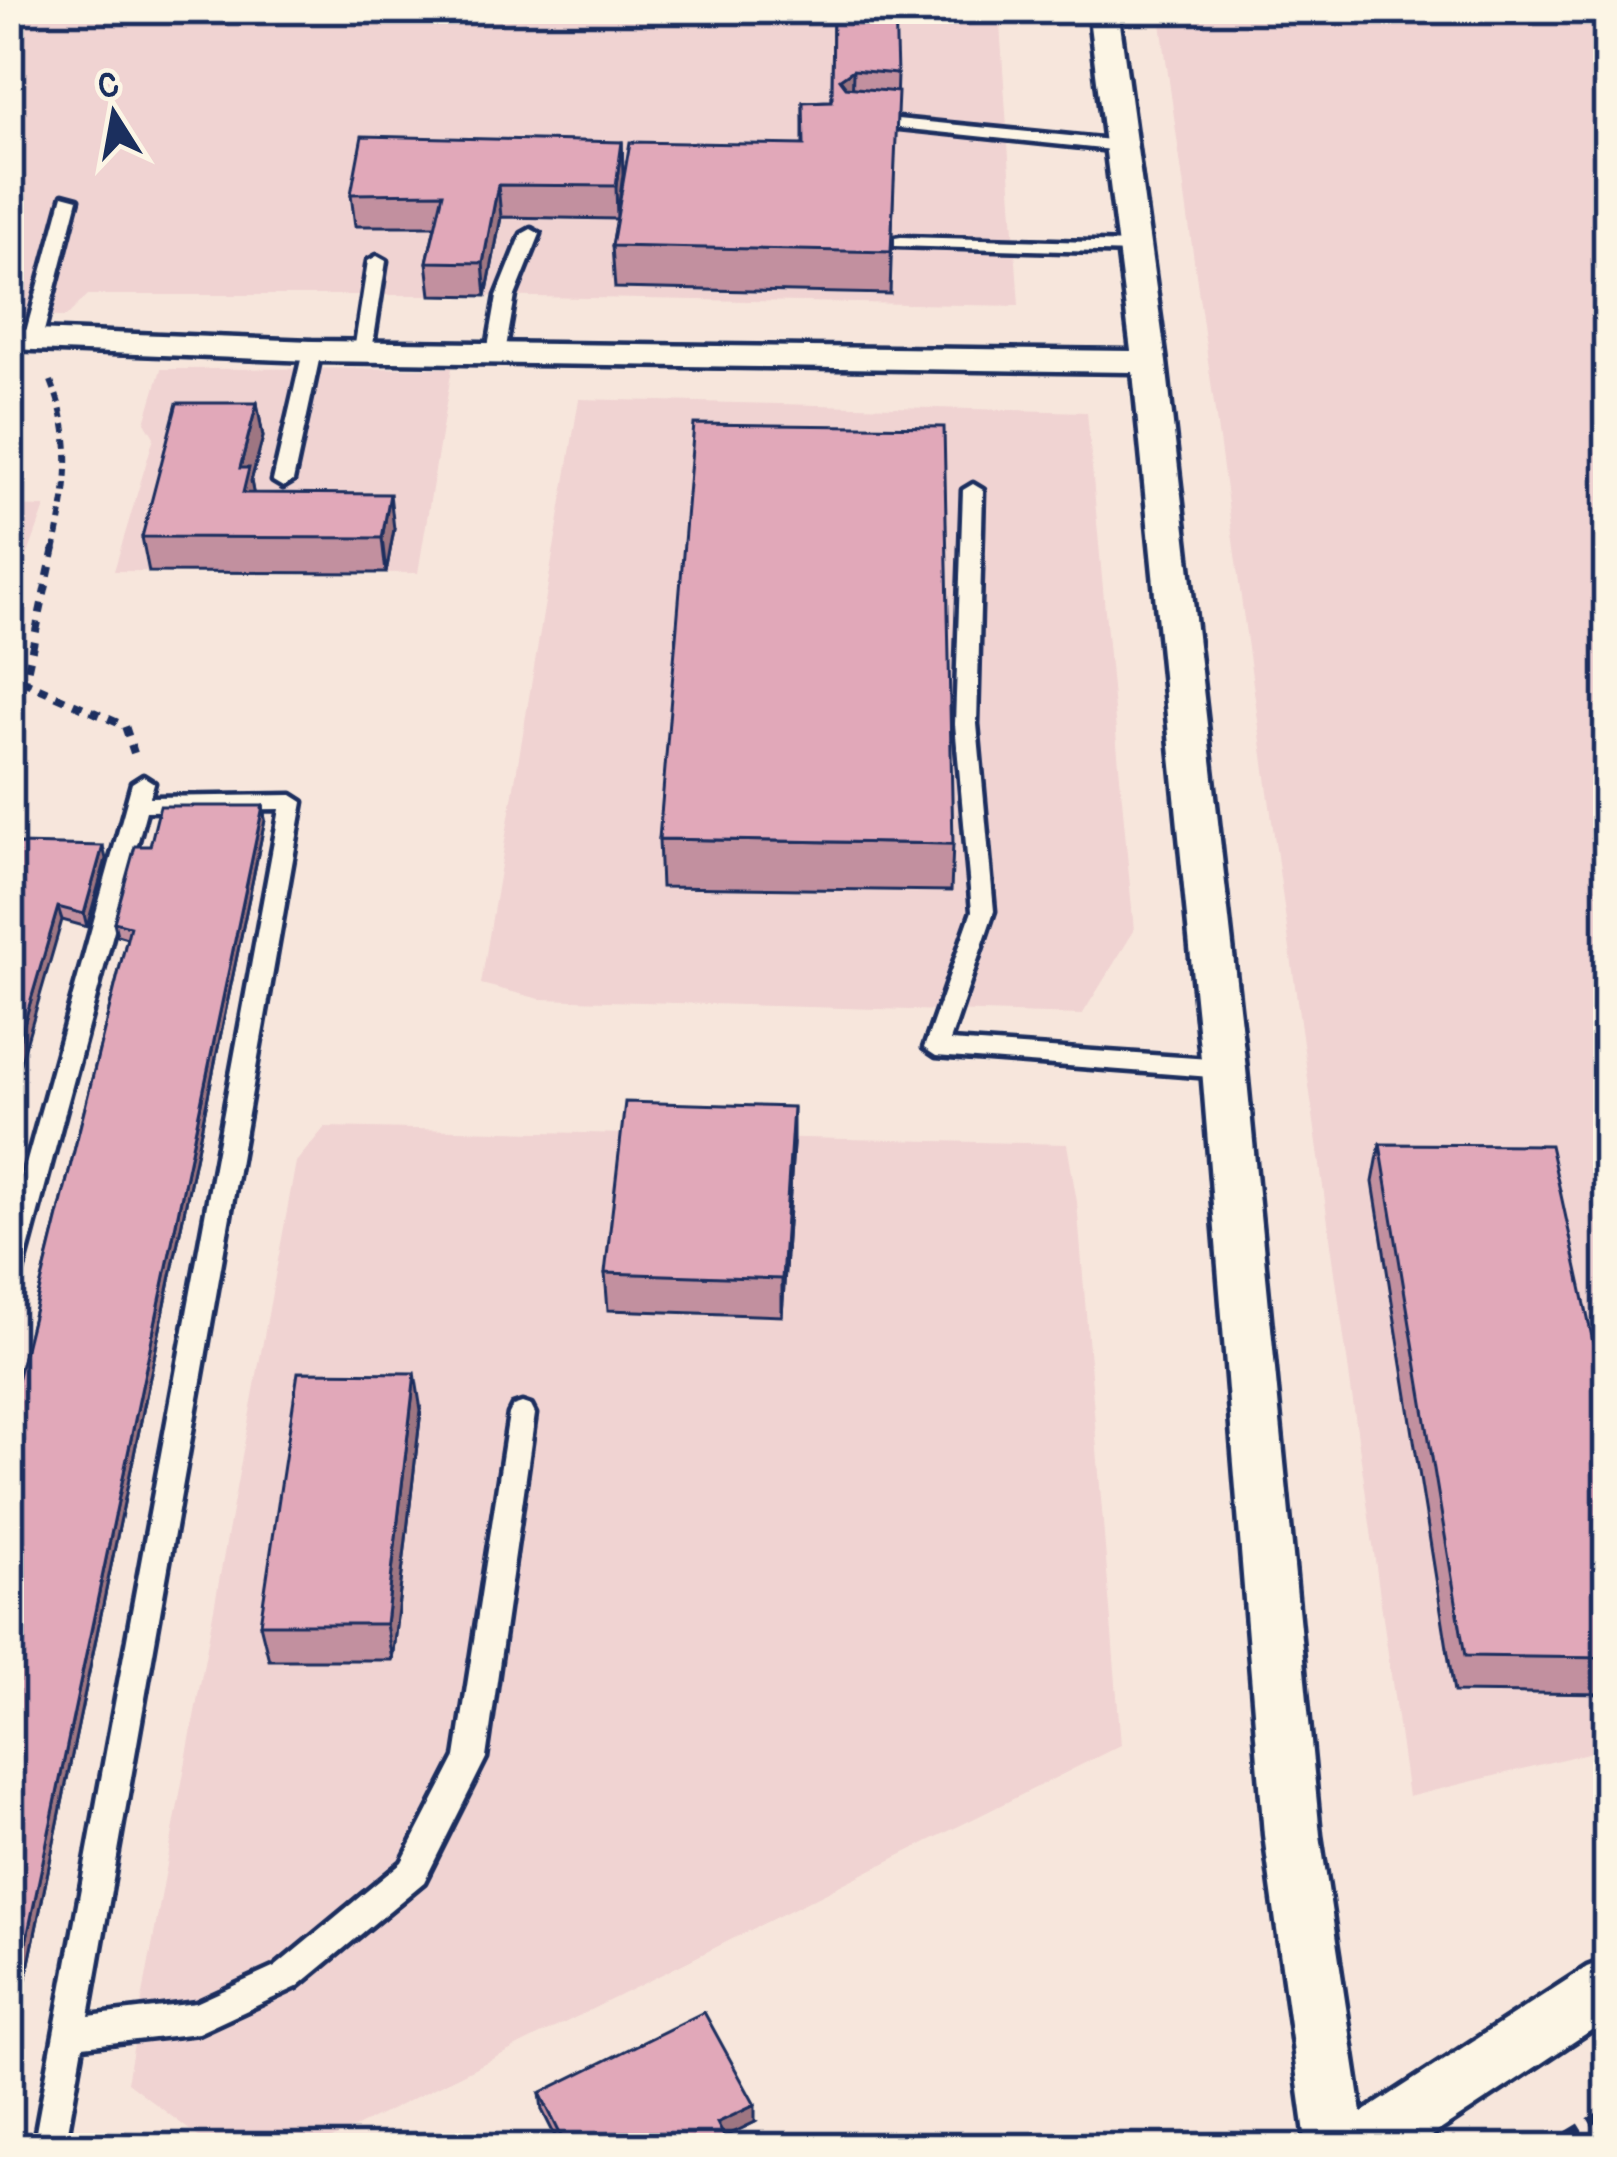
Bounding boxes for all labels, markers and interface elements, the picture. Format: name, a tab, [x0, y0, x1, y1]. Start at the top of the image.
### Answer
north arrow	[54, 54, 174, 174]
text: С	[95, 64, 122, 108]

